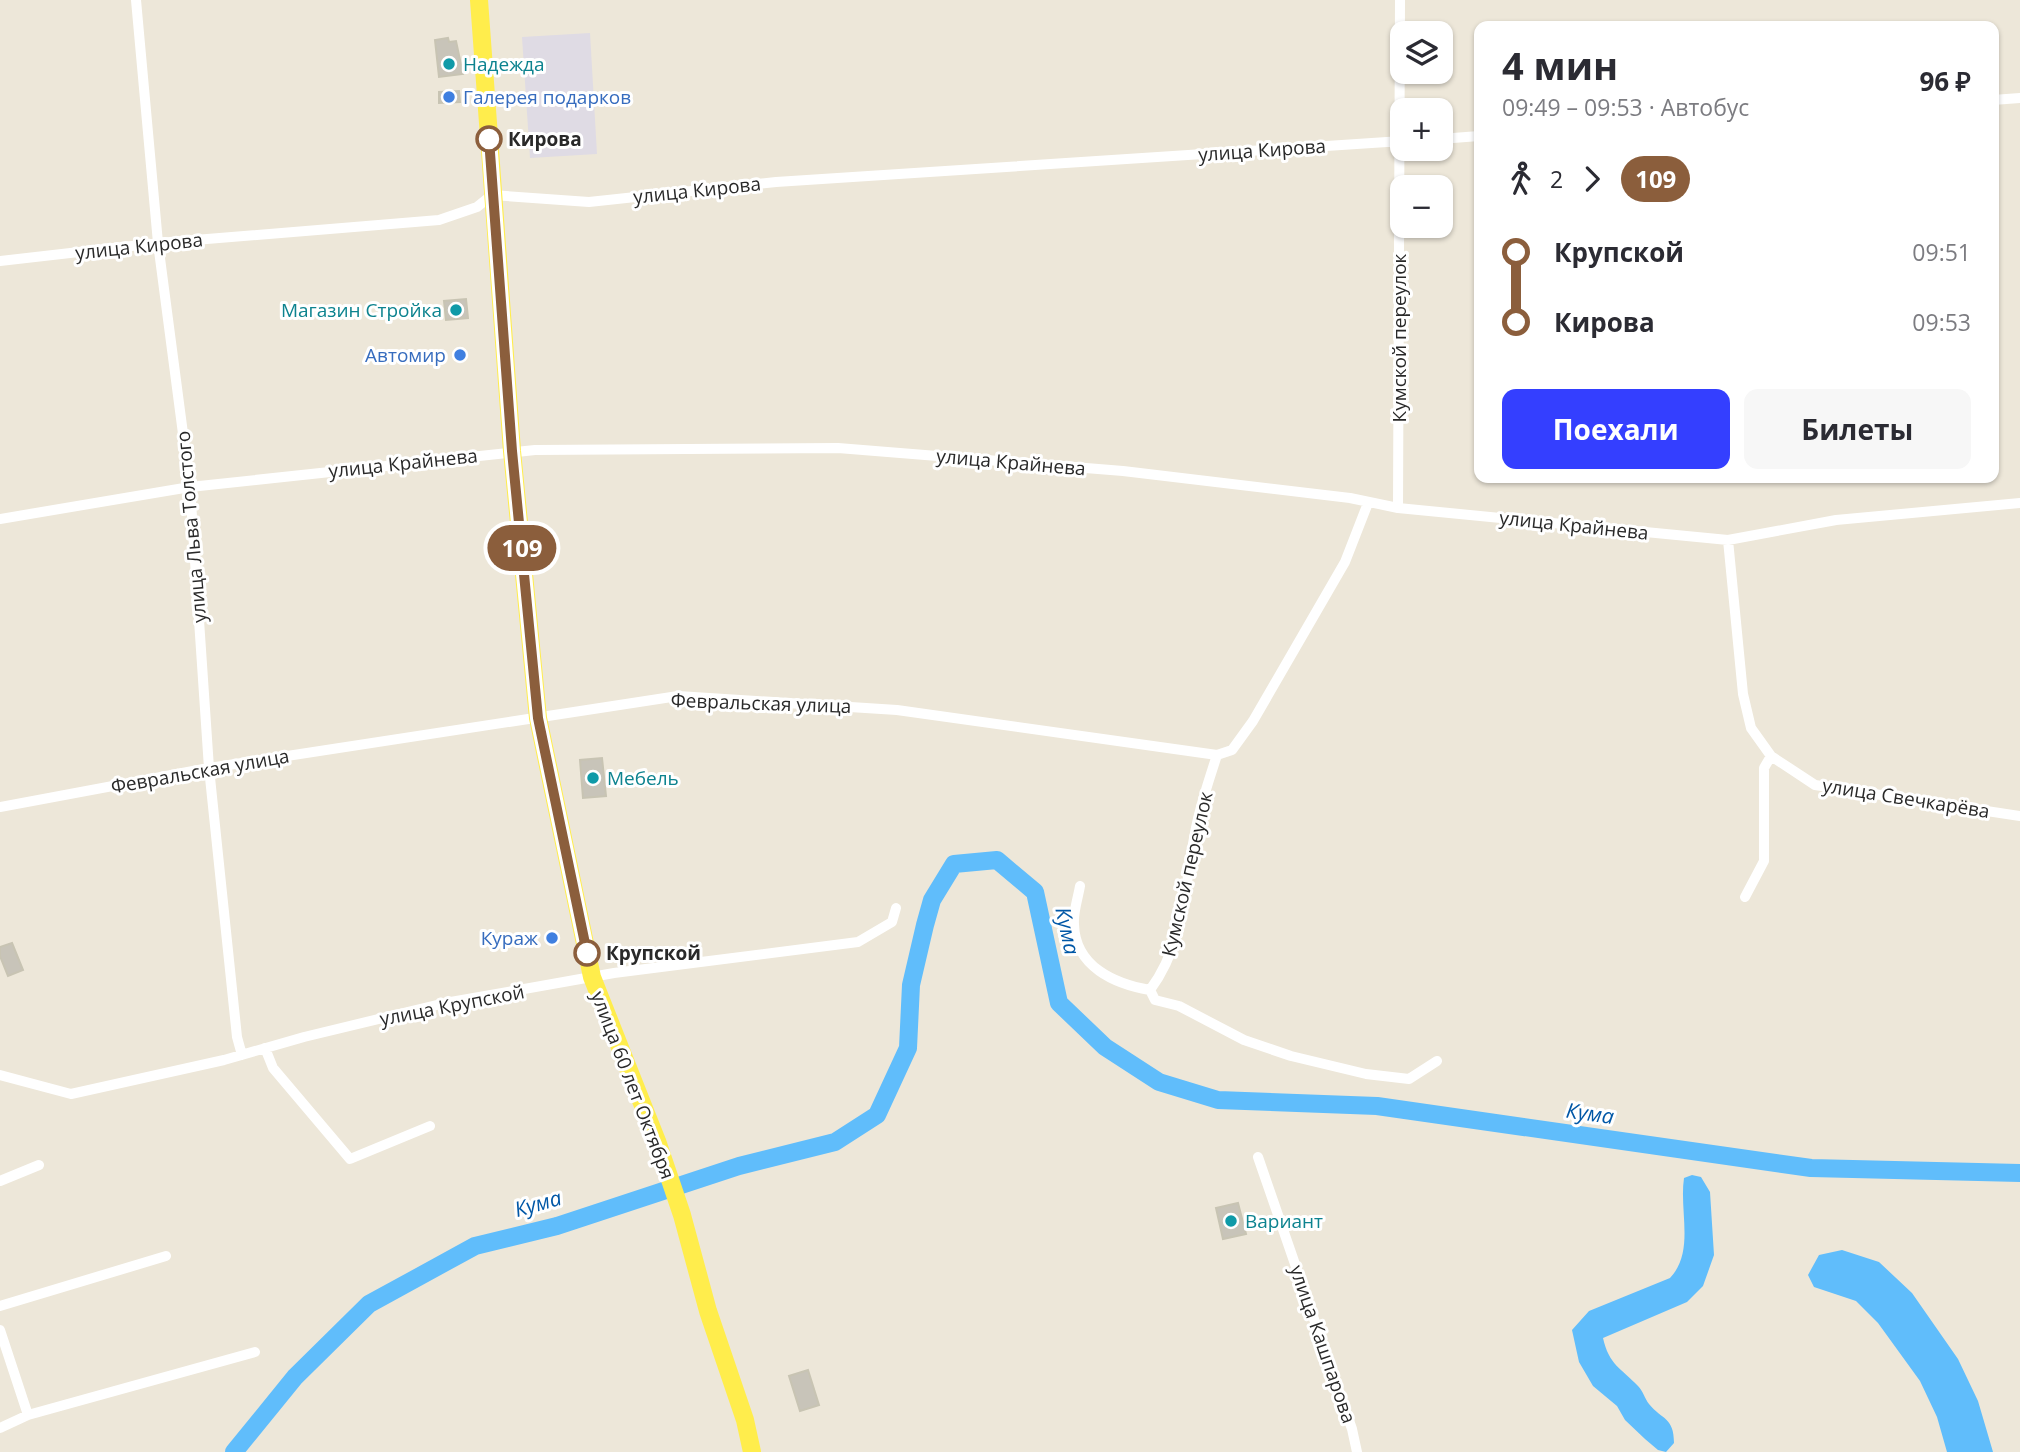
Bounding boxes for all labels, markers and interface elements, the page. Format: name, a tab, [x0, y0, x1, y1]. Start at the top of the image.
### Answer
map controls	[1390, 21, 1453, 238]
button: layers	[1390, 21, 1453, 84]
text: 4 мин	[1502, 39, 1618, 91]
place label: Надежда	[463, 51, 545, 77]
marker: Надежда	[441, 56, 457, 72]
text: 96 ₽	[1919, 63, 1971, 99]
place label: Галерея подарков	[463, 84, 631, 110]
marker: Галерея подарков	[441, 89, 457, 105]
text: 09:49 – 09:53 · Автобус	[1502, 91, 1749, 123]
button: +	[1390, 98, 1453, 161]
marker: Кирова	[476, 126, 502, 152]
place label: Кирова	[508, 126, 582, 152]
street label: улица Кирова	[1197, 133, 1327, 167]
icon: walk	[1502, 160, 1540, 198]
icon: forward	[1573, 160, 1611, 198]
text: 109	[1635, 162, 1676, 195]
text: 2	[1550, 163, 1563, 195]
street label: улица Кирова	[632, 170, 762, 210]
button: −	[1390, 175, 1453, 238]
street label: улица Кирова	[74, 226, 204, 266]
text: Крупской	[1554, 234, 1684, 270]
text: 09:51	[1912, 236, 1971, 268]
street label: Кумской переулок	[1386, 253, 1412, 422]
place label: Магазин Стройка	[281, 297, 442, 323]
marker: Магазин Стройка	[448, 302, 464, 318]
text: Кирова	[1554, 304, 1655, 340]
text: 09:53	[1912, 306, 1971, 338]
place label: Автомир	[365, 342, 446, 368]
marker: Автомир	[452, 347, 468, 363]
button: Поехали	[1502, 389, 1730, 469]
button: Билеты	[1744, 389, 1971, 469]
street label: улица Льва Толстого	[170, 430, 212, 624]
street label: улица Крайнева	[327, 442, 479, 484]
street label: улица Крайнева	[935, 443, 1087, 481]
street label: улица Крайнева	[1498, 504, 1650, 546]
line badge: 109	[482, 525, 562, 571]
text: 109	[501, 531, 543, 564]
street label: Февральская улица	[670, 687, 852, 719]
street label: Февральская улица	[109, 742, 291, 800]
place label: Мебель	[607, 765, 679, 791]
marker: Мебель	[585, 770, 601, 786]
street label: улица Свечкарёва	[1820, 772, 1992, 824]
street label: Кумской переулок	[1155, 789, 1219, 959]
water label: Кума	[1049, 904, 1087, 957]
place label: Кураж	[481, 925, 538, 951]
marker: Кураж	[544, 930, 560, 946]
marker: Крупской	[574, 940, 600, 966]
place label: Крупской	[606, 940, 701, 966]
street label: улица Крупской	[377, 978, 527, 1032]
street label: улица 60 лет Октября	[585, 987, 681, 1183]
water label: Кума	[1564, 1096, 1616, 1130]
water label: Кума	[511, 1183, 565, 1223]
place label: Вариант	[1245, 1208, 1323, 1234]
marker: Вариант	[1223, 1213, 1239, 1229]
street label: улица Кашпарова	[1284, 1261, 1362, 1427]

